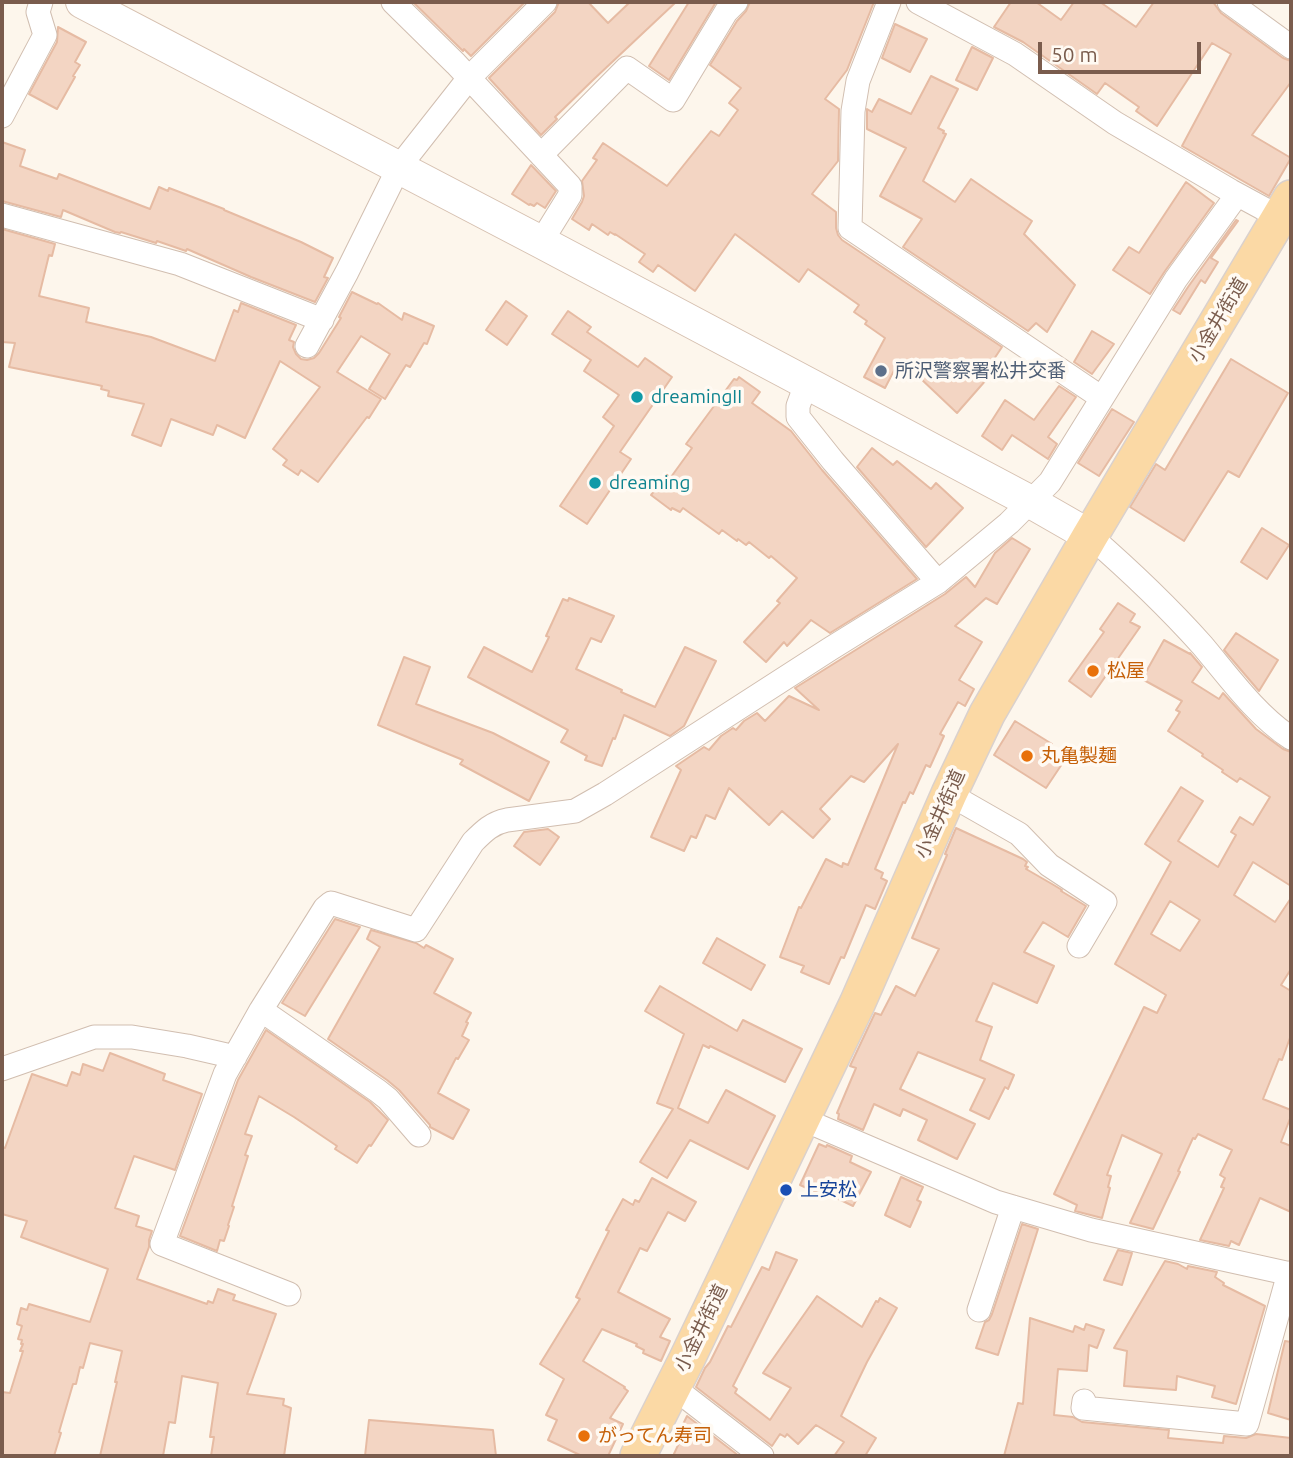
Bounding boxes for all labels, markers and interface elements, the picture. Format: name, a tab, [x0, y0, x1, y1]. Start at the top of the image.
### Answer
scale bar	[1041, 28, 1204, 72]
text: 50 m	[1051, 42, 1098, 66]
street label: 小金井街道	[1184, 273, 1252, 367]
place label: 所沢警察署松井交番	[895, 360, 1066, 382]
marker: 所沢警察署松井交番	[873, 363, 889, 379]
place label: dreamingII	[651, 386, 742, 408]
marker: dreamingII	[629, 389, 645, 405]
place label: dreaming	[609, 472, 690, 494]
marker: dreaming	[587, 475, 603, 491]
place label: 松屋	[1107, 660, 1145, 682]
marker: 松屋	[1085, 663, 1101, 679]
place label: 丸亀製麺	[1041, 745, 1117, 767]
marker: 丸亀製麺	[1019, 748, 1035, 764]
street label: 小金井街道	[910, 766, 970, 862]
place label: 上安松	[800, 1179, 857, 1201]
marker: 上安松	[778, 1182, 794, 1198]
street label: 小金井街道	[670, 1280, 732, 1376]
place label: がってん寿司	[598, 1425, 712, 1447]
marker: がってん寿司	[576, 1428, 592, 1444]

